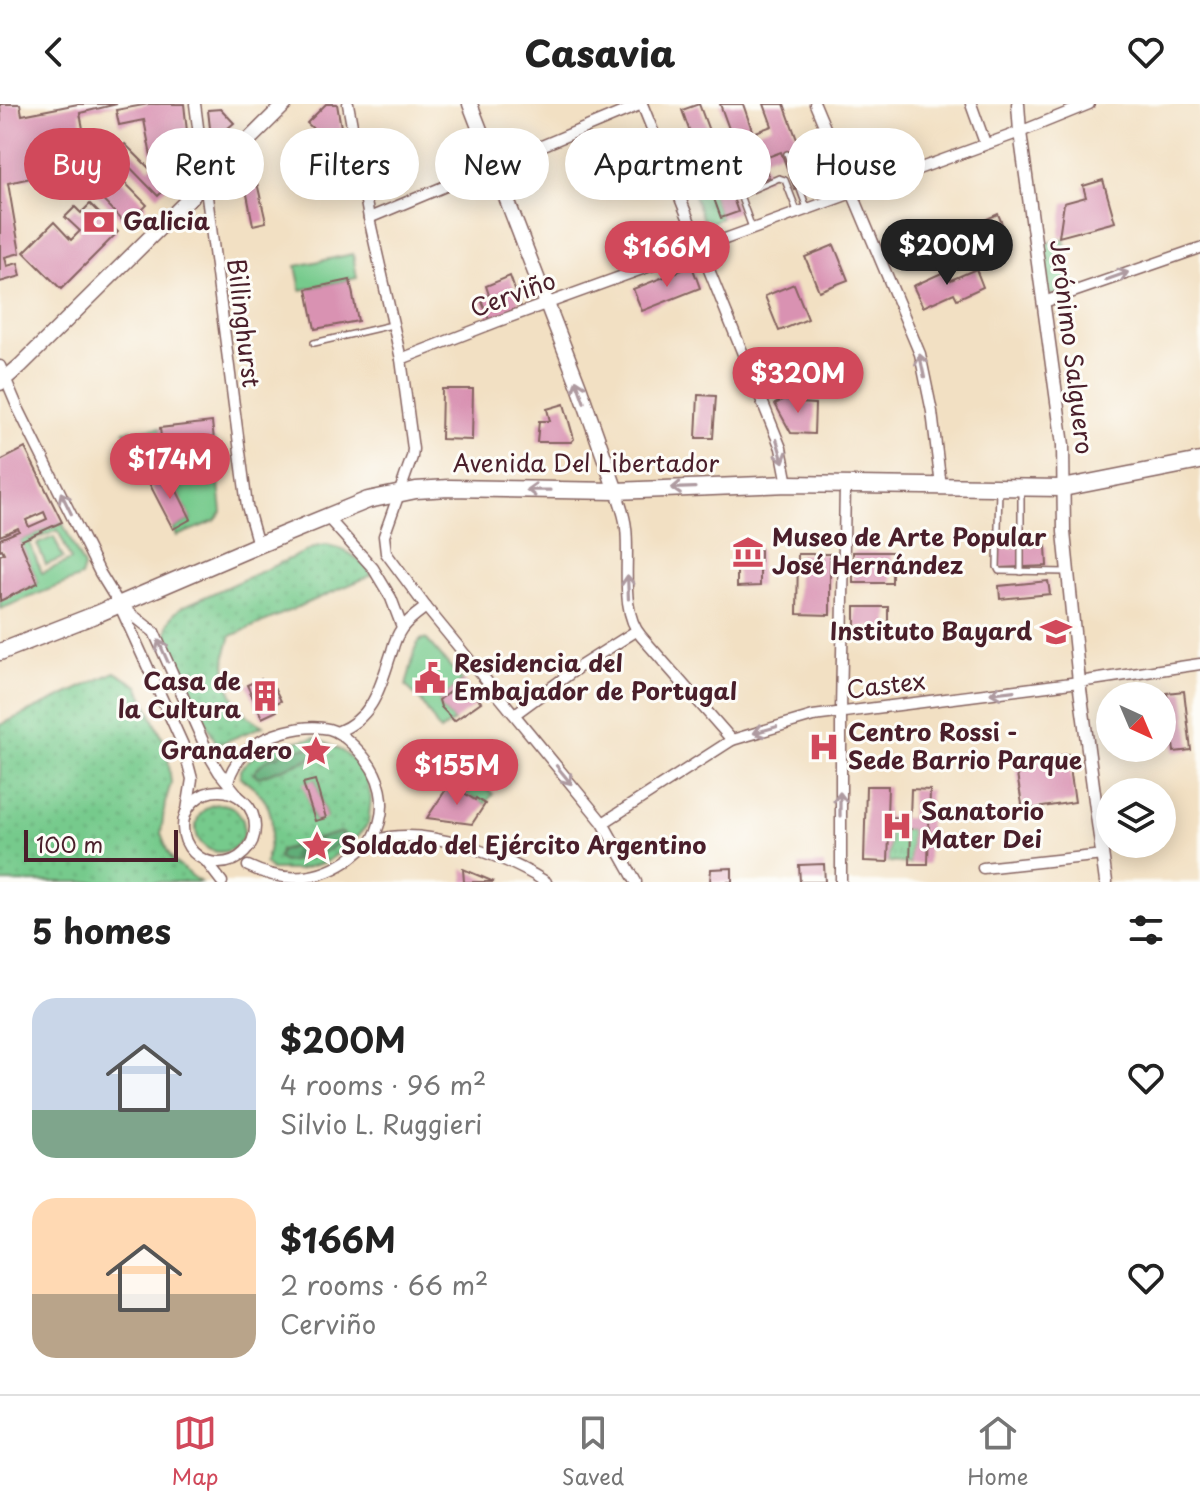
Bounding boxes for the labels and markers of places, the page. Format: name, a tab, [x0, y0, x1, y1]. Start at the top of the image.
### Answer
place label: Galicia	[123, 202, 211, 238]
bank icon: Galicia	[82, 205, 116, 239]
pin: $200M	[891, 219, 1003, 287]
pin: $166M	[611, 221, 723, 289]
pin: $320M	[742, 347, 854, 415]
pin: $174M	[114, 433, 226, 501]
place label: Museo de Arte Popular José Hernández	[772, 518, 1047, 582]
museum icon: Museo de Arte Popular José Hernández	[731, 535, 765, 569]
place label: Instituto Bayard	[830, 612, 1032, 648]
school or university icon: Instituto Bayard	[1039, 615, 1073, 649]
place label: Residencia del Embajador de Portugal	[454, 644, 737, 708]
public building icon: Residencia del Embajador de Portugal	[413, 661, 447, 695]
place label: Casa de la Cultura	[118, 662, 242, 726]
building icon: Casa de la Cultura	[248, 679, 282, 713]
place label: Centro Rossi - Sede Barrio Parque	[848, 713, 1082, 777]
hospital icon: Centro Rossi - Sede Barrio Parque	[807, 730, 841, 764]
place label: Granadero	[161, 731, 292, 767]
place icon: Granadero	[299, 734, 333, 768]
pin: $155M	[401, 739, 513, 807]
place label: Sanatorio Mater Dei	[921, 792, 1044, 856]
hospital icon: Sanatorio Mater Dei	[880, 809, 914, 843]
place label: Soldado del Ejército Argentino	[341, 826, 706, 862]
place icon: Soldado del Ejército Argentino	[300, 829, 334, 863]

